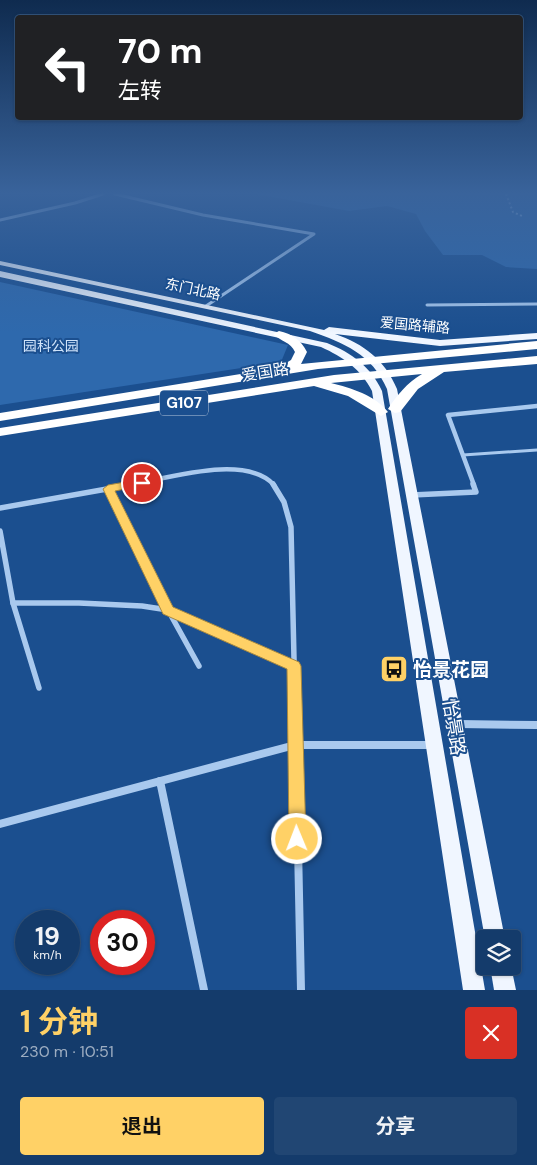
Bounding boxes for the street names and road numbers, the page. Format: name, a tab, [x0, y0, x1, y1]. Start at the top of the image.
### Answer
street label: 东门北路	[164, 274, 222, 304]
street label: 爱国路辅路	[379, 313, 451, 337]
street label: 爱国路	[240, 358, 290, 386]
road number: G107	[160, 390, 208, 416]
street label: 怡景路	[437, 697, 471, 757]

